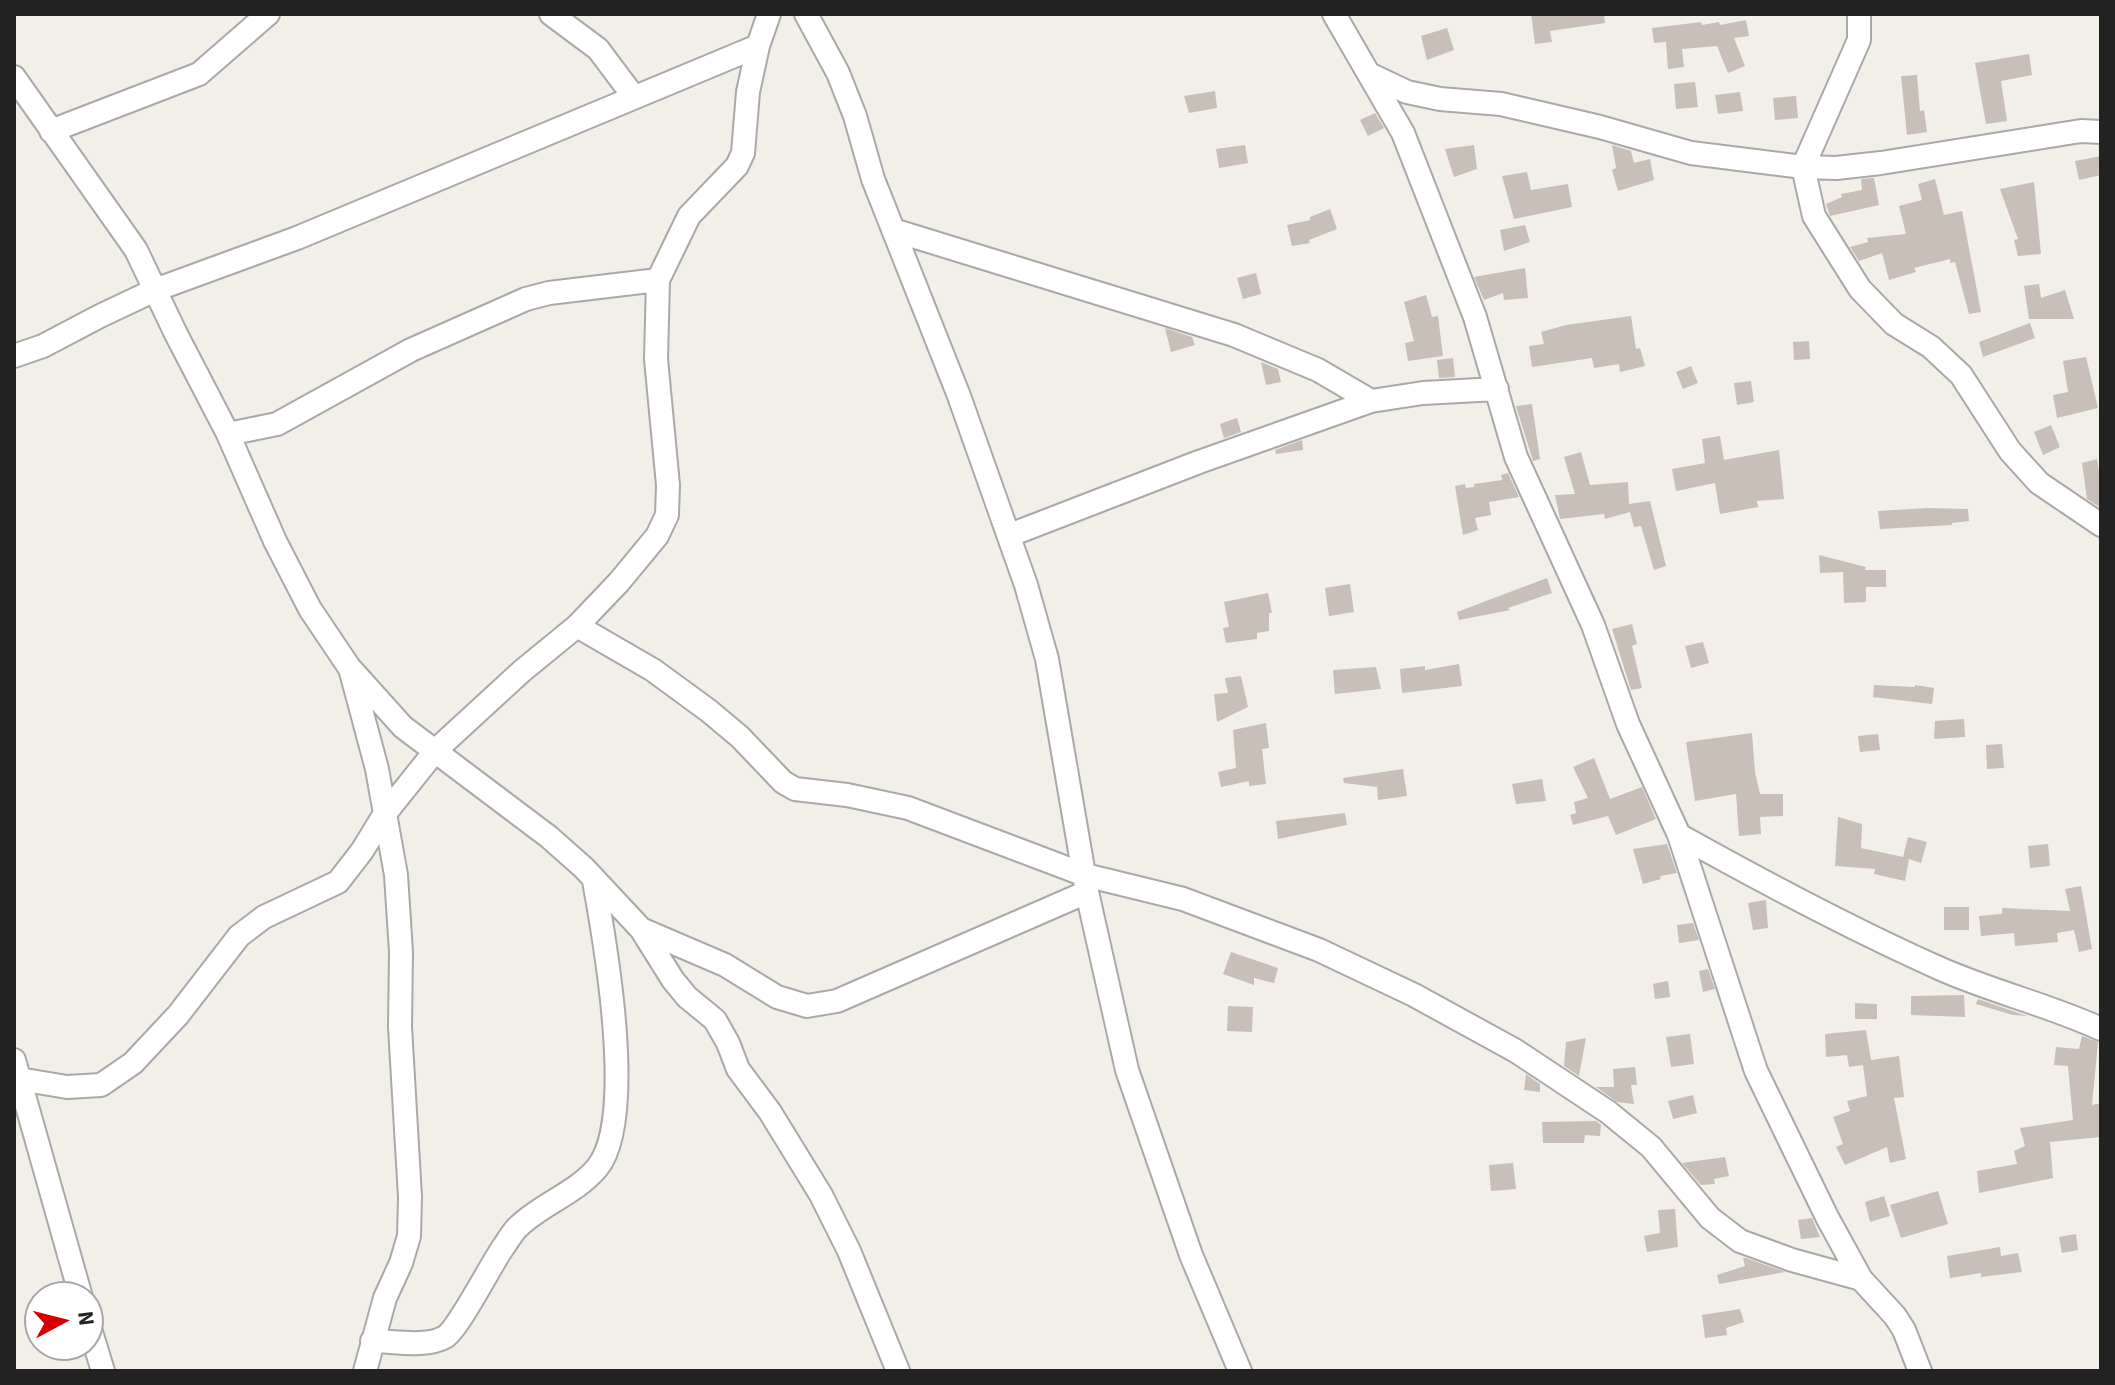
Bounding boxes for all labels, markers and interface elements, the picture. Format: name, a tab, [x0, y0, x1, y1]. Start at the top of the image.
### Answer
north arrow	[24, 1281, 104, 1361]
text: N	[69, 1309, 103, 1328]

